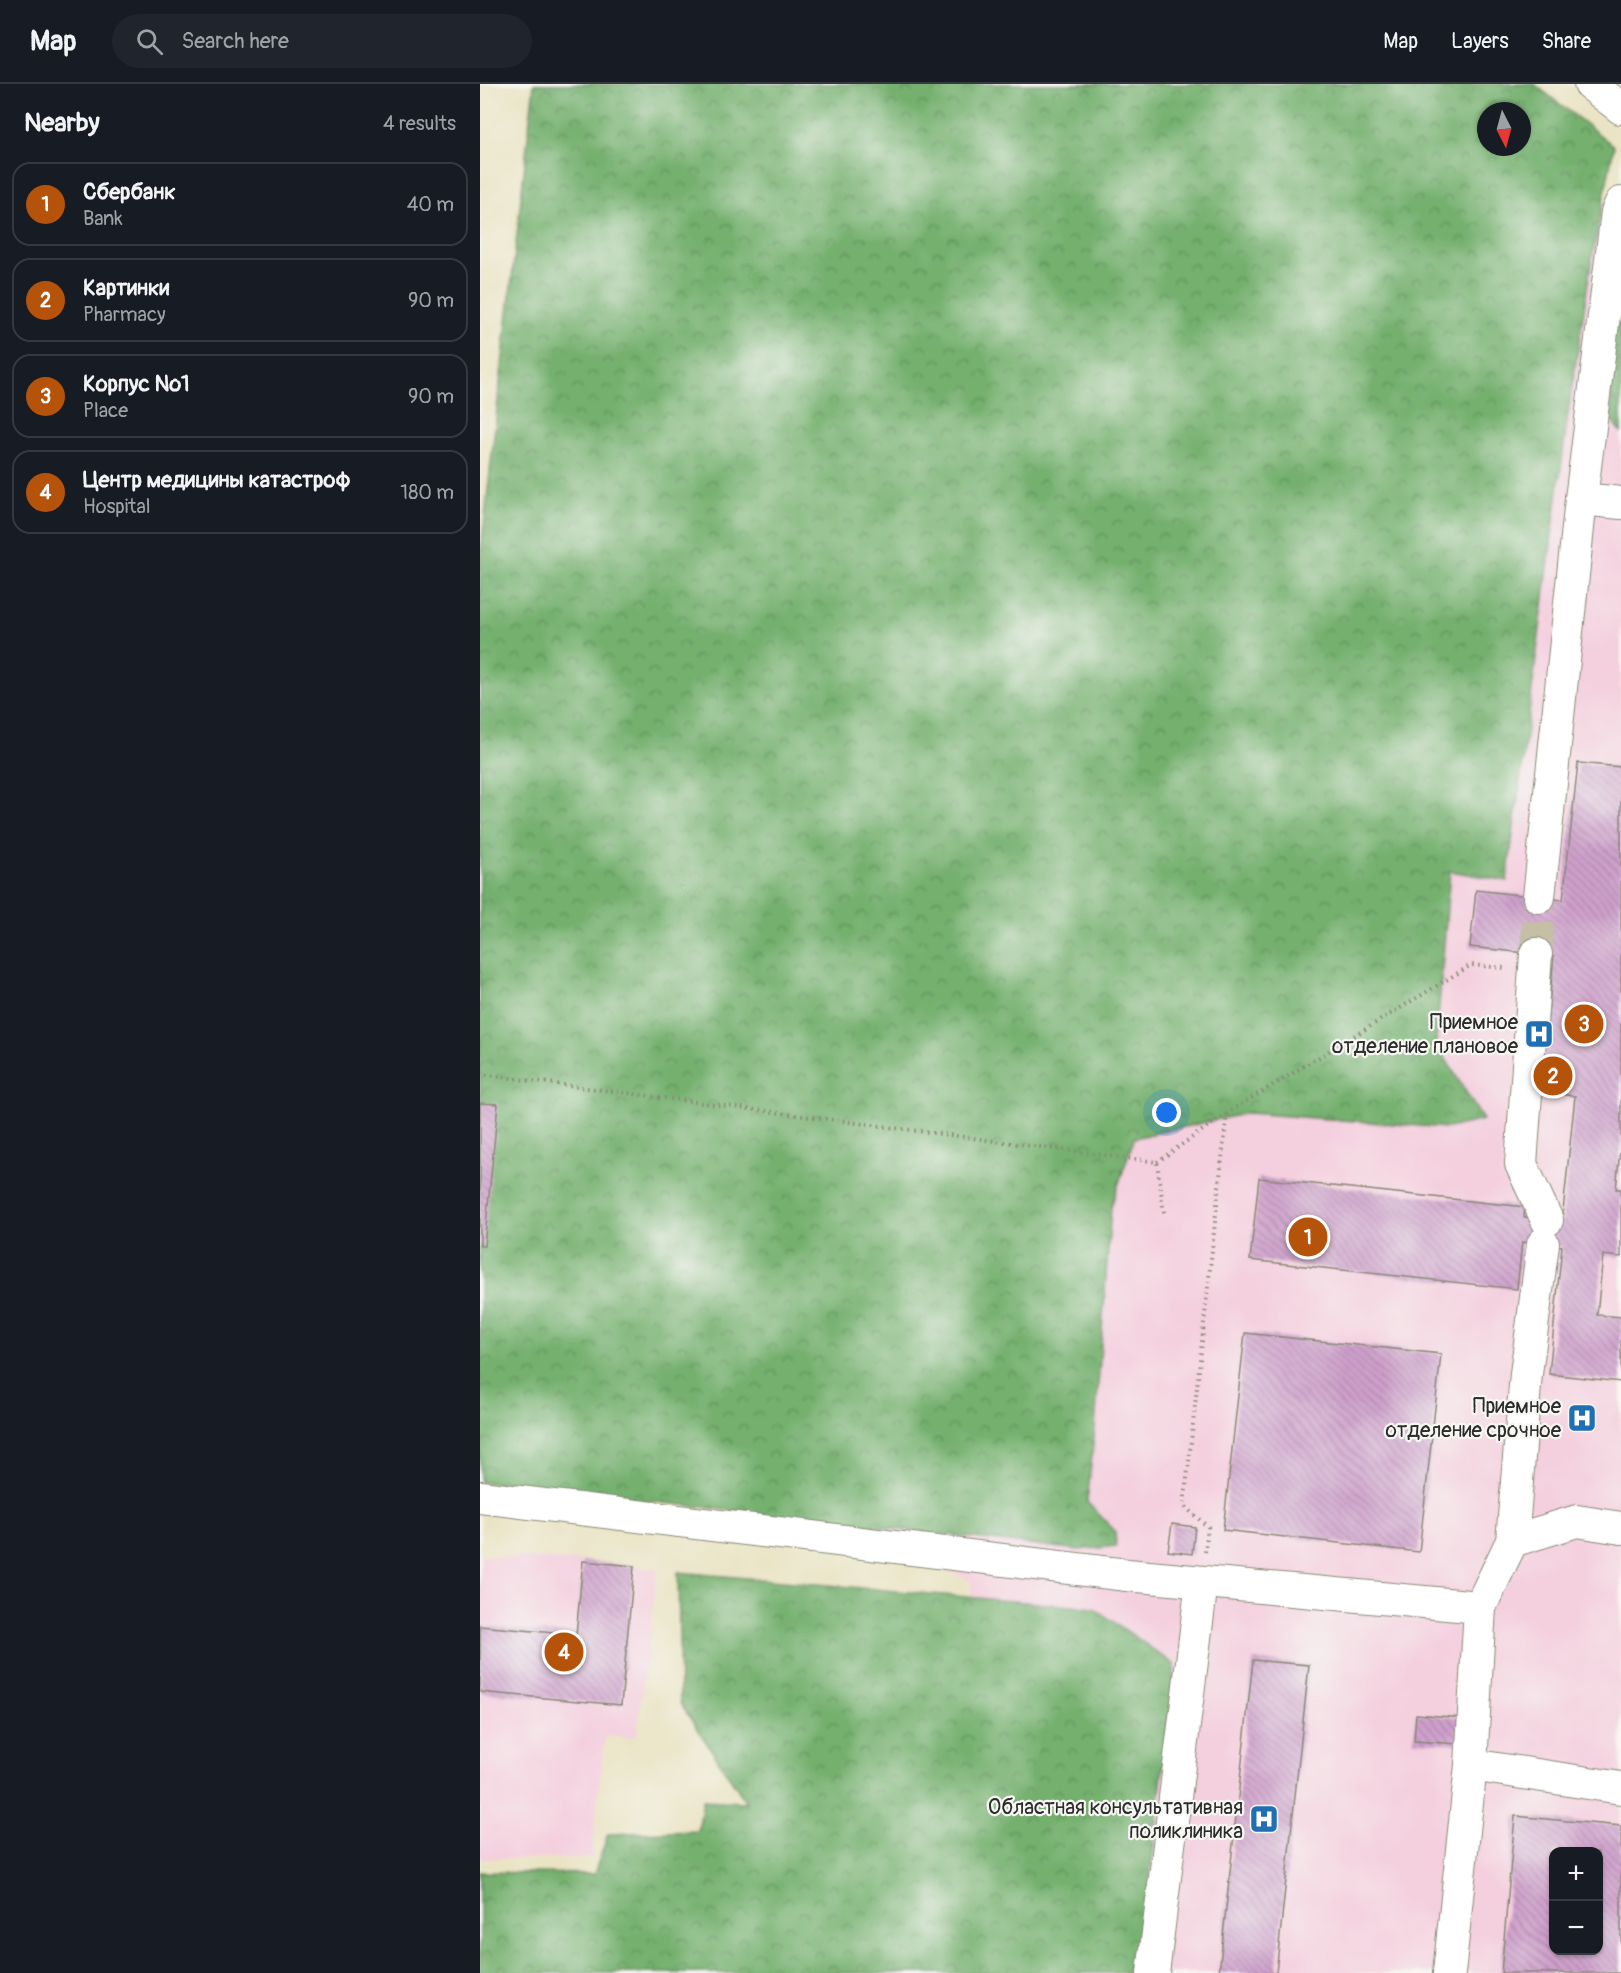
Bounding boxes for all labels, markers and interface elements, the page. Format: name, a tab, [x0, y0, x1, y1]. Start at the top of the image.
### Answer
search box	[112, 14, 532, 68]
text: Map	[30, 24, 76, 59]
icon: search	[133, 25, 166, 58]
text: Search here	[181, 27, 289, 55]
text: Map	[1383, 28, 1418, 55]
text: Layers	[1451, 28, 1509, 55]
text: Share	[1542, 28, 1591, 55]
north arrow	[1477, 102, 1531, 156]
text: Nearby	[24, 107, 100, 139]
text: 4 results	[383, 111, 456, 136]
text: Сбербанк	[83, 178, 176, 206]
text: 1	[42, 192, 49, 217]
text: 40 m	[407, 192, 454, 217]
text: Bank	[83, 206, 123, 231]
text: Картинки	[83, 274, 169, 302]
text: 2	[40, 288, 51, 313]
text: 90 m	[408, 288, 454, 313]
text: Pharmacy	[83, 302, 166, 327]
text: Корпус №1	[83, 370, 190, 398]
text: 3	[40, 384, 51, 409]
text: 90 m	[408, 384, 454, 409]
text: Place	[83, 398, 128, 423]
text: Центр медицины катастроф	[83, 466, 351, 494]
text: 4	[40, 480, 51, 505]
text: 180 m	[400, 480, 454, 505]
text: Hospital	[83, 494, 150, 519]
pin: 3	[1564, 1002, 1604, 1046]
place label: Приемное отделение плановое	[1332, 1009, 1519, 1060]
hospital icon: Приемное отделение плановое	[1523, 1018, 1555, 1050]
pin: 2	[1534, 1054, 1572, 1098]
your location	[1152, 1098, 1181, 1127]
pin: 1	[1288, 1214, 1328, 1260]
place label: Приемное отделение срочное	[1386, 1393, 1562, 1444]
hospital icon: Приемное отделение срочное	[1566, 1402, 1598, 1434]
pin: 4	[544, 1630, 584, 1674]
place label: Областная консультативная поликлиника	[988, 1794, 1243, 1845]
hospital icon: Областная консультативная поликлиника	[1248, 1803, 1280, 1835]
map controls	[1549, 1847, 1603, 1955]
button: +	[1549, 1847, 1603, 1901]
button: −	[1549, 1901, 1603, 1955]

